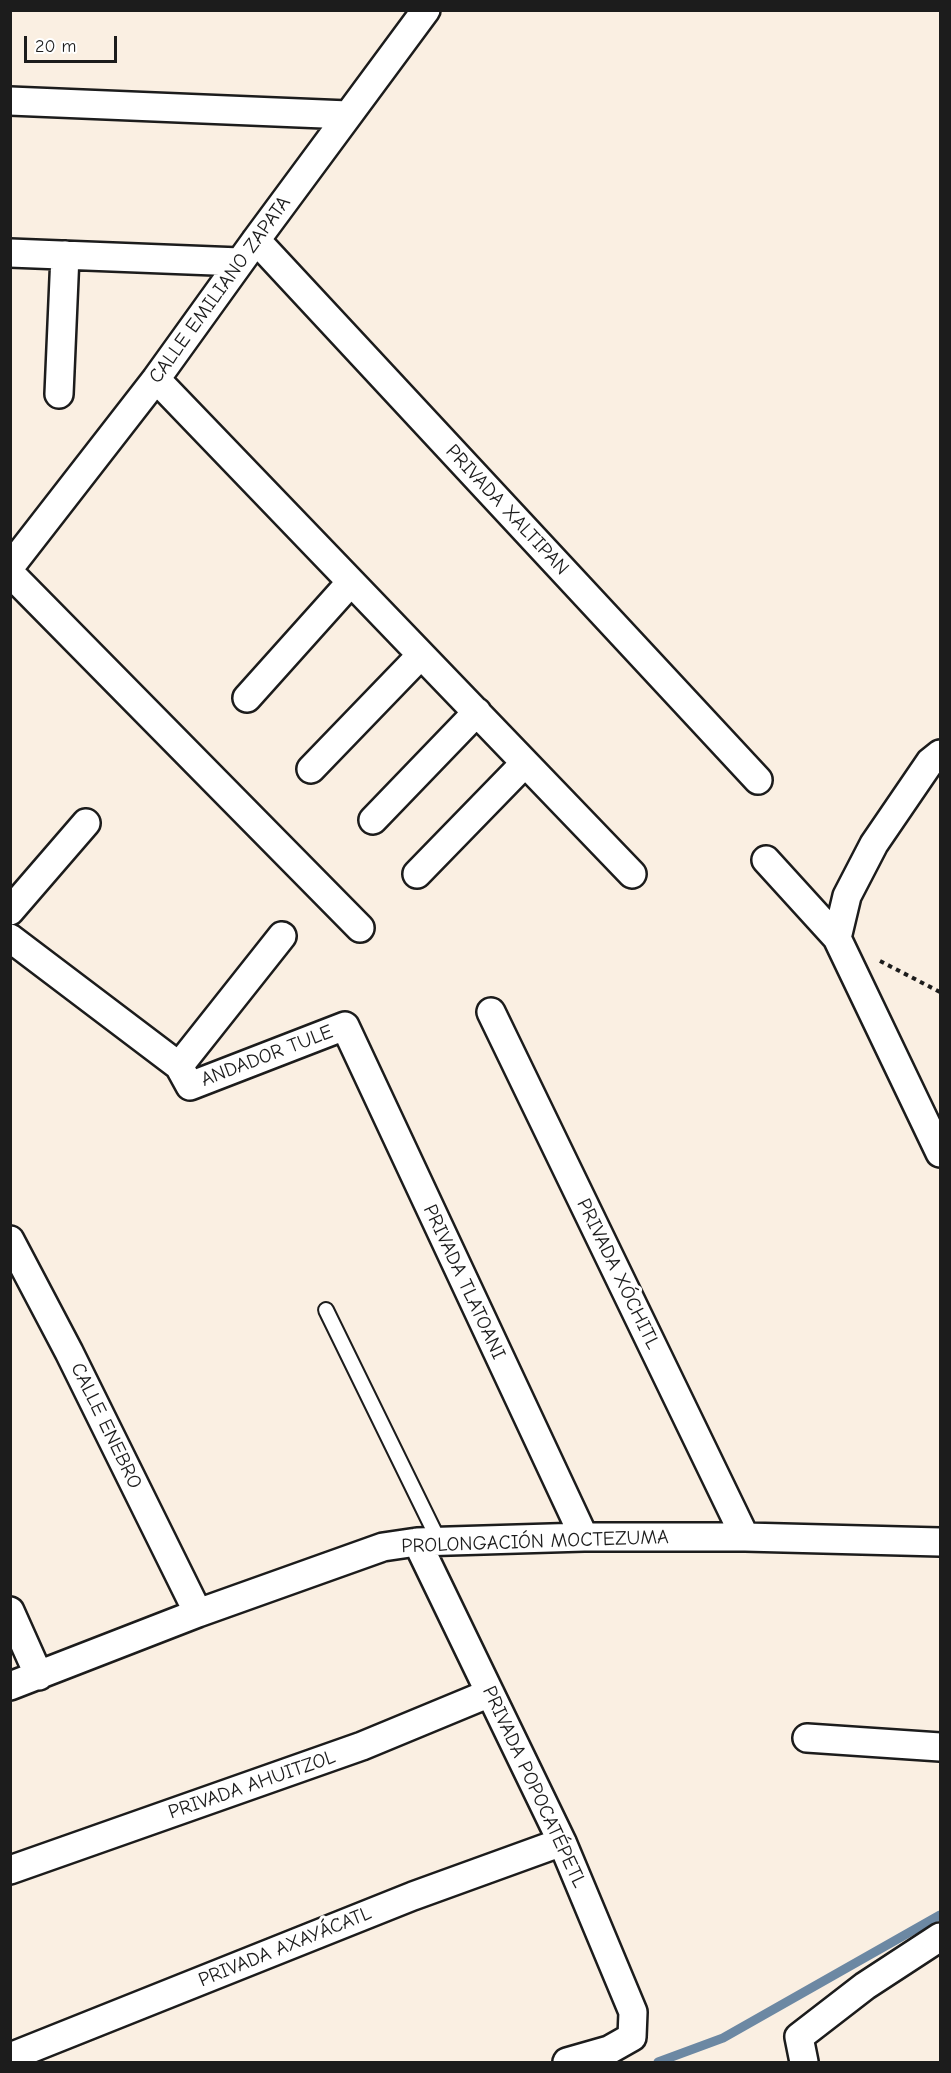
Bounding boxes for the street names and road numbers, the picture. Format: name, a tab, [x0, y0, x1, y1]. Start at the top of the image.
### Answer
street label: CALLE EMILIANO ZAPATA	[144, 192, 296, 388]
street label: PRIVADA XALTIPAN	[440, 440, 574, 580]
street label: ANDADOR TULE	[198, 1020, 336, 1092]
street label: PRIVADA XÓCHITL	[571, 1195, 665, 1353]
street label: PRIVADA TLATOANI	[418, 1201, 510, 1363]
street label: CALLE ENEBRO	[65, 1359, 147, 1493]
street label: PROLONGACIÓN MOCTEZUMA	[401, 1525, 669, 1559]
street label: PRIVADA POPOCATÉPETL	[477, 1682, 591, 1892]
street label: PRIVADA AHUITZOL	[165, 1745, 339, 1825]
street label: PRIVADA AXAYÁCATL	[195, 1901, 375, 1993]

